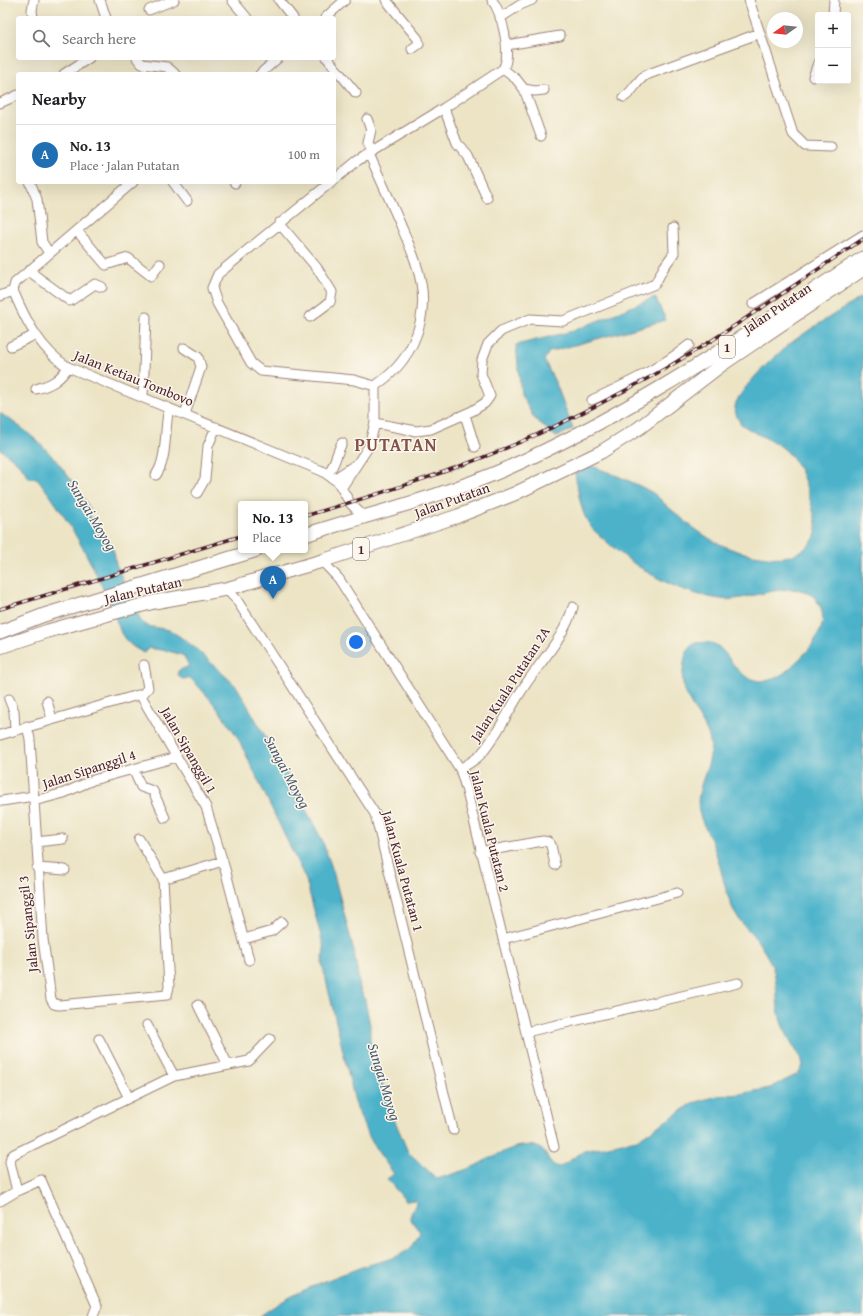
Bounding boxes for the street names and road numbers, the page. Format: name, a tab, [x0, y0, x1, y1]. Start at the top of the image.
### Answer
street label: Jalan Putatan	[737, 278, 815, 339]
road number: 1	[719, 336, 735, 358]
street label: Jalan Ketiau Tombovo	[69, 344, 197, 411]
street label: Jalan Putatan	[410, 477, 492, 524]
road number: 1	[353, 538, 369, 560]
street label: Jalan Putatan	[101, 571, 184, 609]
street label: Jalan Kuala Putatan 2A	[464, 622, 555, 747]
street label: Jalan Sipanggil 1	[155, 701, 222, 797]
street label: Jalan Sipanggil 4	[38, 744, 138, 794]
street label: Jalan Kuala Putatan 2	[465, 766, 515, 894]
street label: Jalan Kuala Putatan 1	[377, 806, 429, 934]
street label: Jalan Sipanggil 3	[13, 875, 43, 975]

